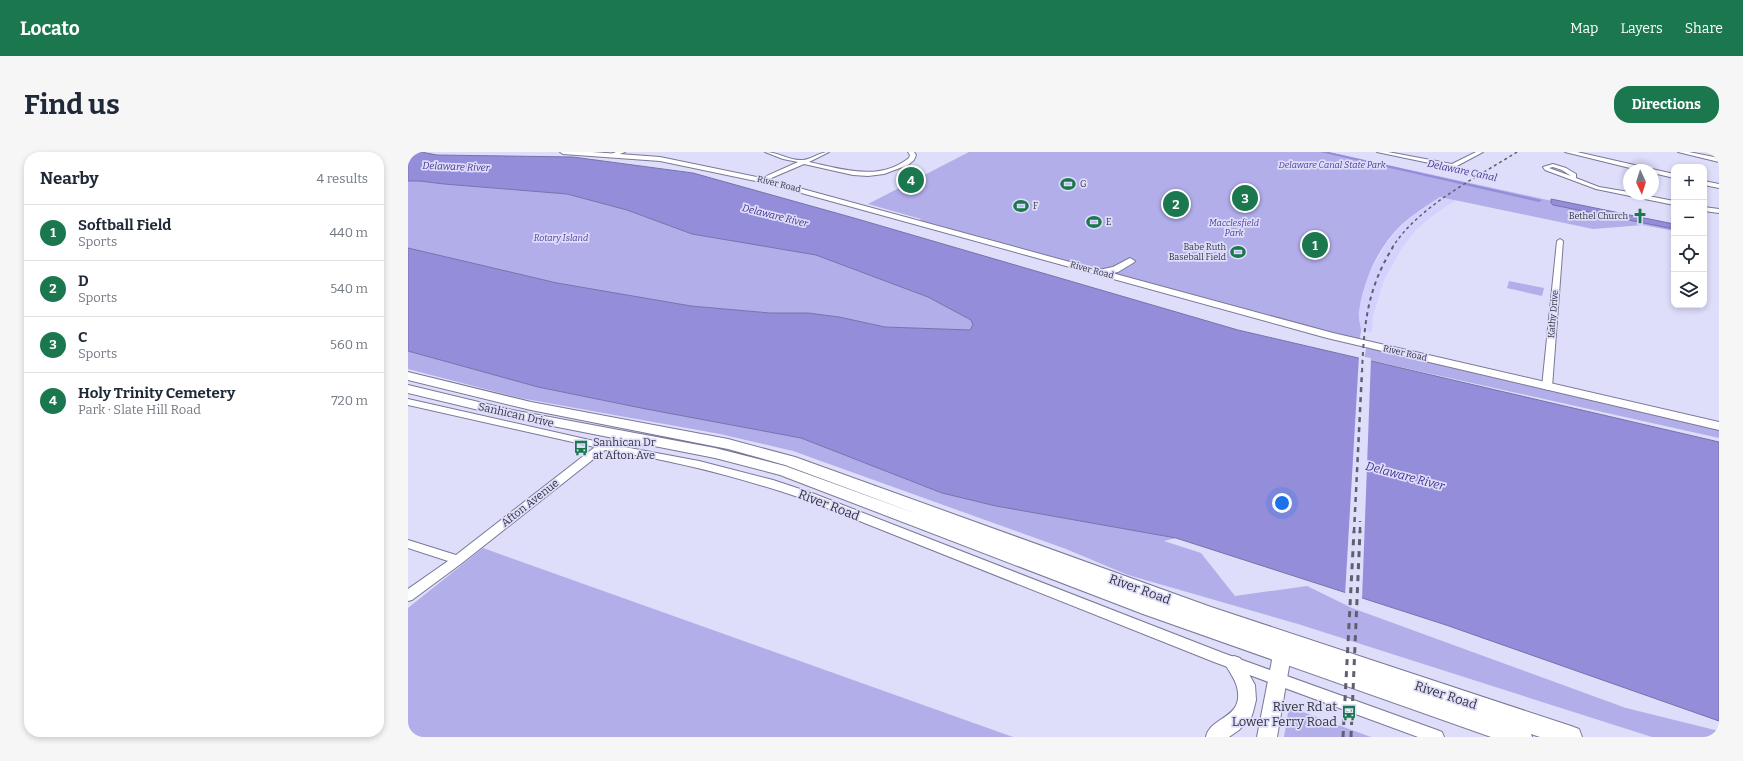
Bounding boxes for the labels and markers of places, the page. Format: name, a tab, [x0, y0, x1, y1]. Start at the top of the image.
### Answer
pin: 4	[898, 165, 924, 195]
sports icon: G	[1059, 175, 1077, 193]
place label: G	[1080, 179, 1087, 189]
pin: 3	[1232, 183, 1258, 213]
pin: 2	[1163, 189, 1189, 219]
sports icon: F	[1012, 197, 1030, 215]
place label: F	[1033, 201, 1038, 211]
church icon: Bethel Church	[1631, 207, 1649, 225]
place label: Bethel Church	[1569, 211, 1628, 221]
sports icon: E	[1085, 213, 1103, 231]
place label: E	[1106, 217, 1112, 227]
pin: 1	[1302, 230, 1328, 260]
place label: Babe Ruth Baseball Field	[1169, 242, 1227, 262]
sports icon: Babe Ruth Baseball Field	[1229, 243, 1247, 261]
place label: Sanhican Dr at Afton Ave	[593, 436, 656, 462]
bus stop icon: Sanhican Dr at Afton Ave	[572, 439, 590, 457]
place label: River Rd at Lower Ferry Road	[1232, 699, 1337, 729]
bus stop icon: River Rd at Lower Ferry Road	[1340, 704, 1358, 722]

